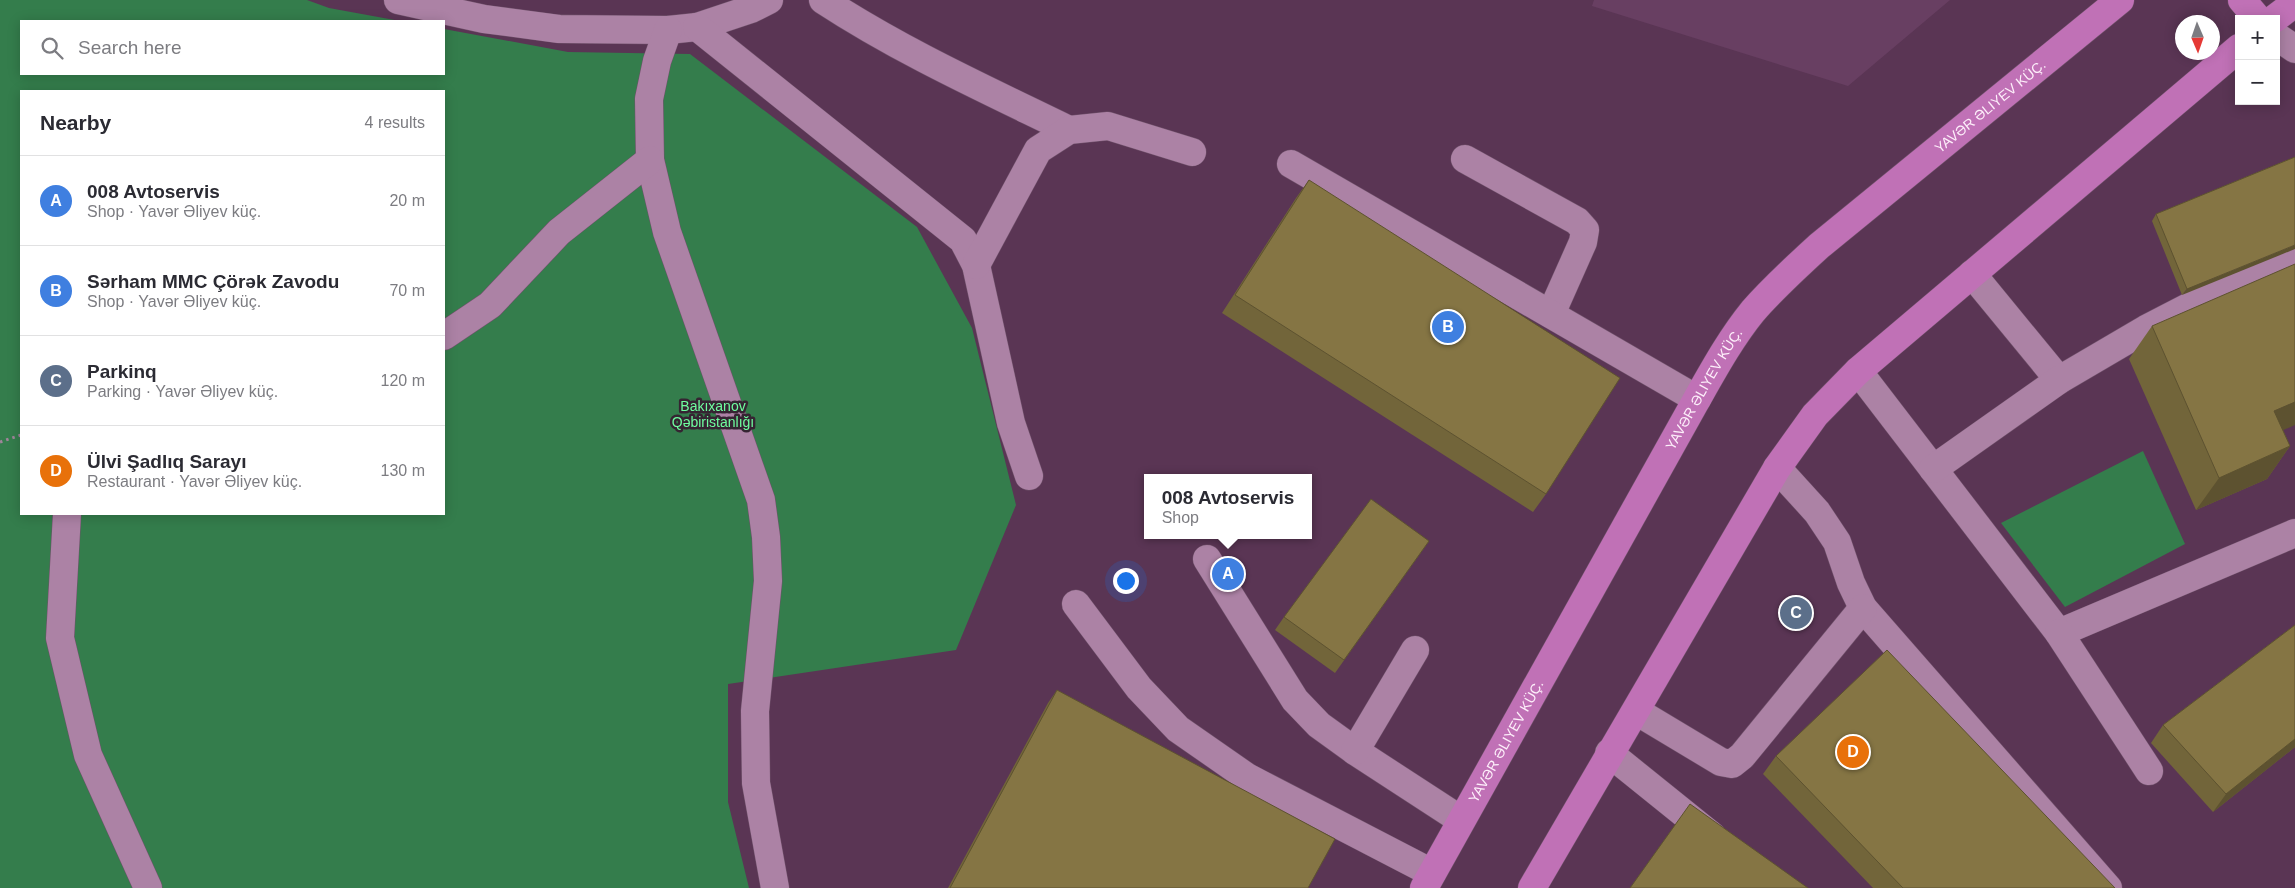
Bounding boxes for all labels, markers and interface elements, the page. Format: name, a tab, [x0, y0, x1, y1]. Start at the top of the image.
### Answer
north arrow	[2175, 15, 2220, 60]
map controls	[2235, 15, 2280, 105]
button: +	[2235, 15, 2280, 60]
search box	[20, 20, 445, 75]
icon: search	[38, 34, 66, 62]
text: Search here	[78, 37, 182, 58]
street label: YAVƏR ƏLIYEV KÜÇ.	[1931, 56, 2049, 156]
button: −	[2235, 60, 2280, 105]
text: Nearby	[40, 111, 111, 134]
text: 4 results	[365, 114, 425, 131]
text: 008 Avtoservis	[87, 181, 220, 202]
text: A	[50, 192, 62, 209]
text: 20 m	[389, 192, 425, 209]
text: Shop · Yavər Əliyev küç.	[87, 203, 261, 220]
text: Sərham MMC Çörək Zavodu	[87, 271, 339, 292]
text: B	[50, 282, 62, 299]
text: 70 m	[389, 282, 425, 299]
text: Shop · Yavər Əliyev küç.	[87, 293, 261, 310]
pin: B	[1432, 308, 1464, 346]
street label: YAVƏR ƏLIYEV KÜÇ.	[1662, 325, 1745, 453]
text: Parkinq	[87, 361, 157, 382]
text: C	[50, 372, 62, 389]
text: 120 m	[381, 372, 425, 389]
text: Parking · Yavər Əliyev küç.	[87, 383, 278, 400]
park label: Bakıxanov Qəbiristanlığı	[672, 398, 754, 430]
text: Ülvi Şadlıq Sarayı	[87, 451, 246, 472]
text: D	[50, 462, 62, 479]
text: 130 m	[381, 462, 425, 479]
text: Restaurant · Yavər Əliyev küç.	[87, 473, 302, 490]
popup	[1144, 474, 1312, 539]
text: 008 Avtoservis	[1162, 487, 1294, 508]
text: Shop	[1162, 509, 1199, 526]
pin: A	[1212, 555, 1244, 593]
your location	[1113, 568, 1139, 594]
pin: C	[1780, 594, 1812, 632]
street label: YAVƏR ƏLIYEV KÜÇ.	[1465, 677, 1547, 806]
pin: D	[1837, 733, 1869, 771]

